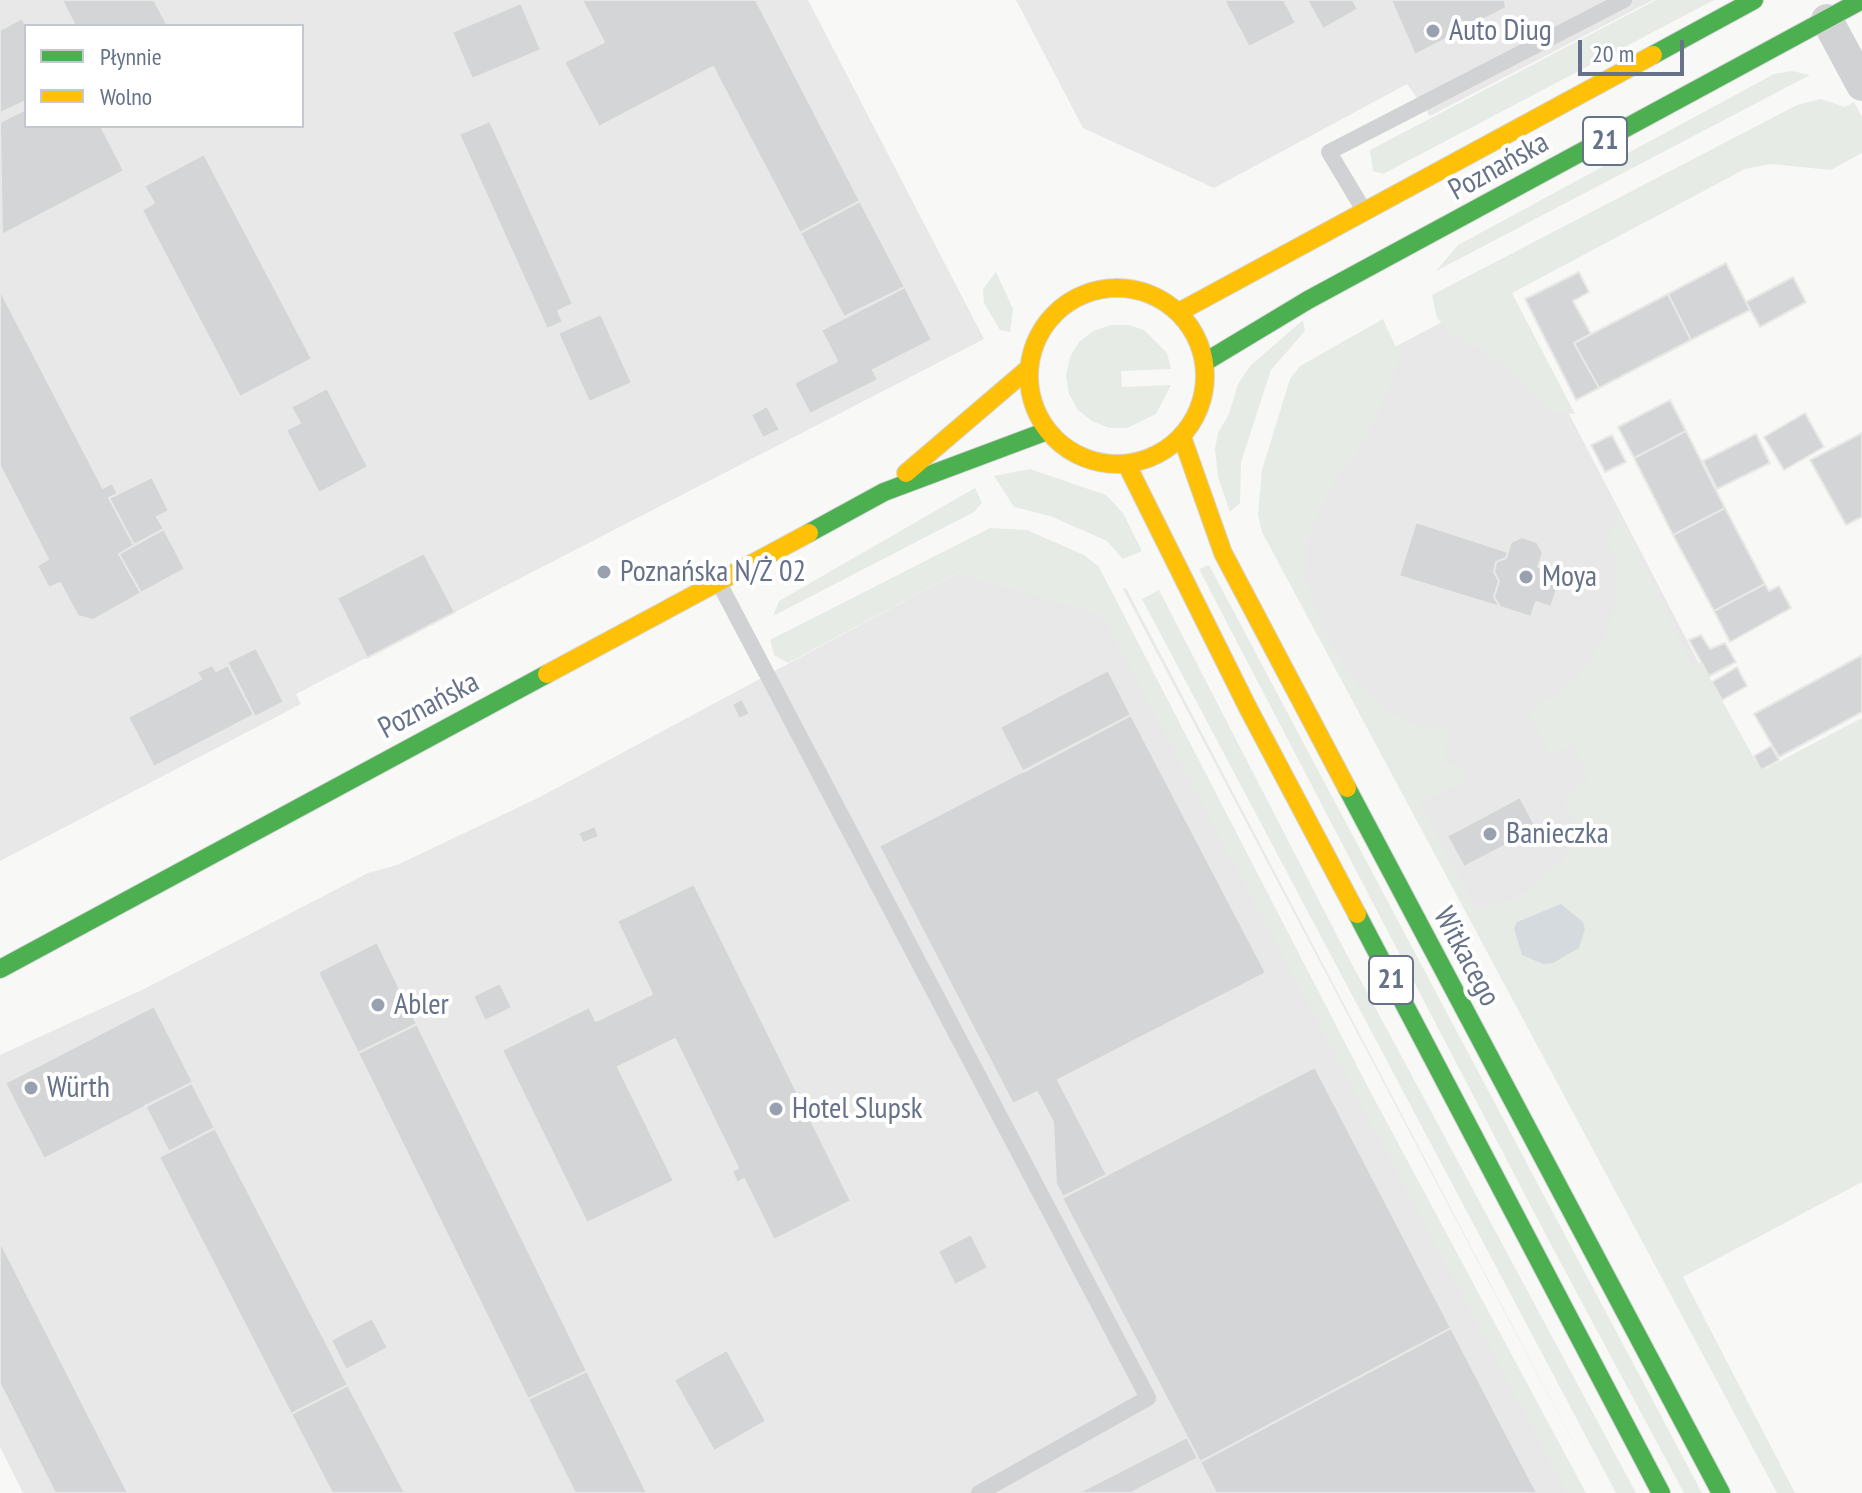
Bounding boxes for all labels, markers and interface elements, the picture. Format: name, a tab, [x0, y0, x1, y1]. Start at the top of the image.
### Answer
place label: Auto Diug	[1449, 13, 1552, 49]
marker: Auto Diug	[1424, 22, 1442, 40]
legend	[24, 24, 304, 128]
scale bar	[1582, 24, 1688, 74]
text: 20 m	[1592, 38, 1634, 69]
text: Płynnie	[100, 41, 162, 72]
text: Wolno	[100, 81, 152, 112]
road number: 21	[1583, 117, 1627, 165]
street label: Poznańska	[1443, 125, 1555, 209]
place label: Poznańska N/Ż 02	[620, 554, 806, 590]
place label: Moya	[1542, 559, 1597, 595]
marker: Poznańska N/Ż 02	[595, 563, 613, 581]
marker: Moya	[1517, 568, 1535, 586]
street label: Poznańska	[373, 665, 485, 747]
place label: Banieczka	[1506, 816, 1609, 852]
marker: Banieczka	[1481, 825, 1499, 843]
street label: Witkacego	[1425, 901, 1507, 1013]
road number: 21	[1369, 956, 1413, 1004]
place label: Abler	[394, 987, 449, 1023]
marker: Abler	[369, 996, 387, 1014]
place label: Würth	[47, 1070, 110, 1106]
marker: Würth	[22, 1079, 40, 1097]
place label: Hotel Slupsk	[792, 1091, 922, 1127]
marker: Hotel Slupsk	[767, 1100, 785, 1118]

